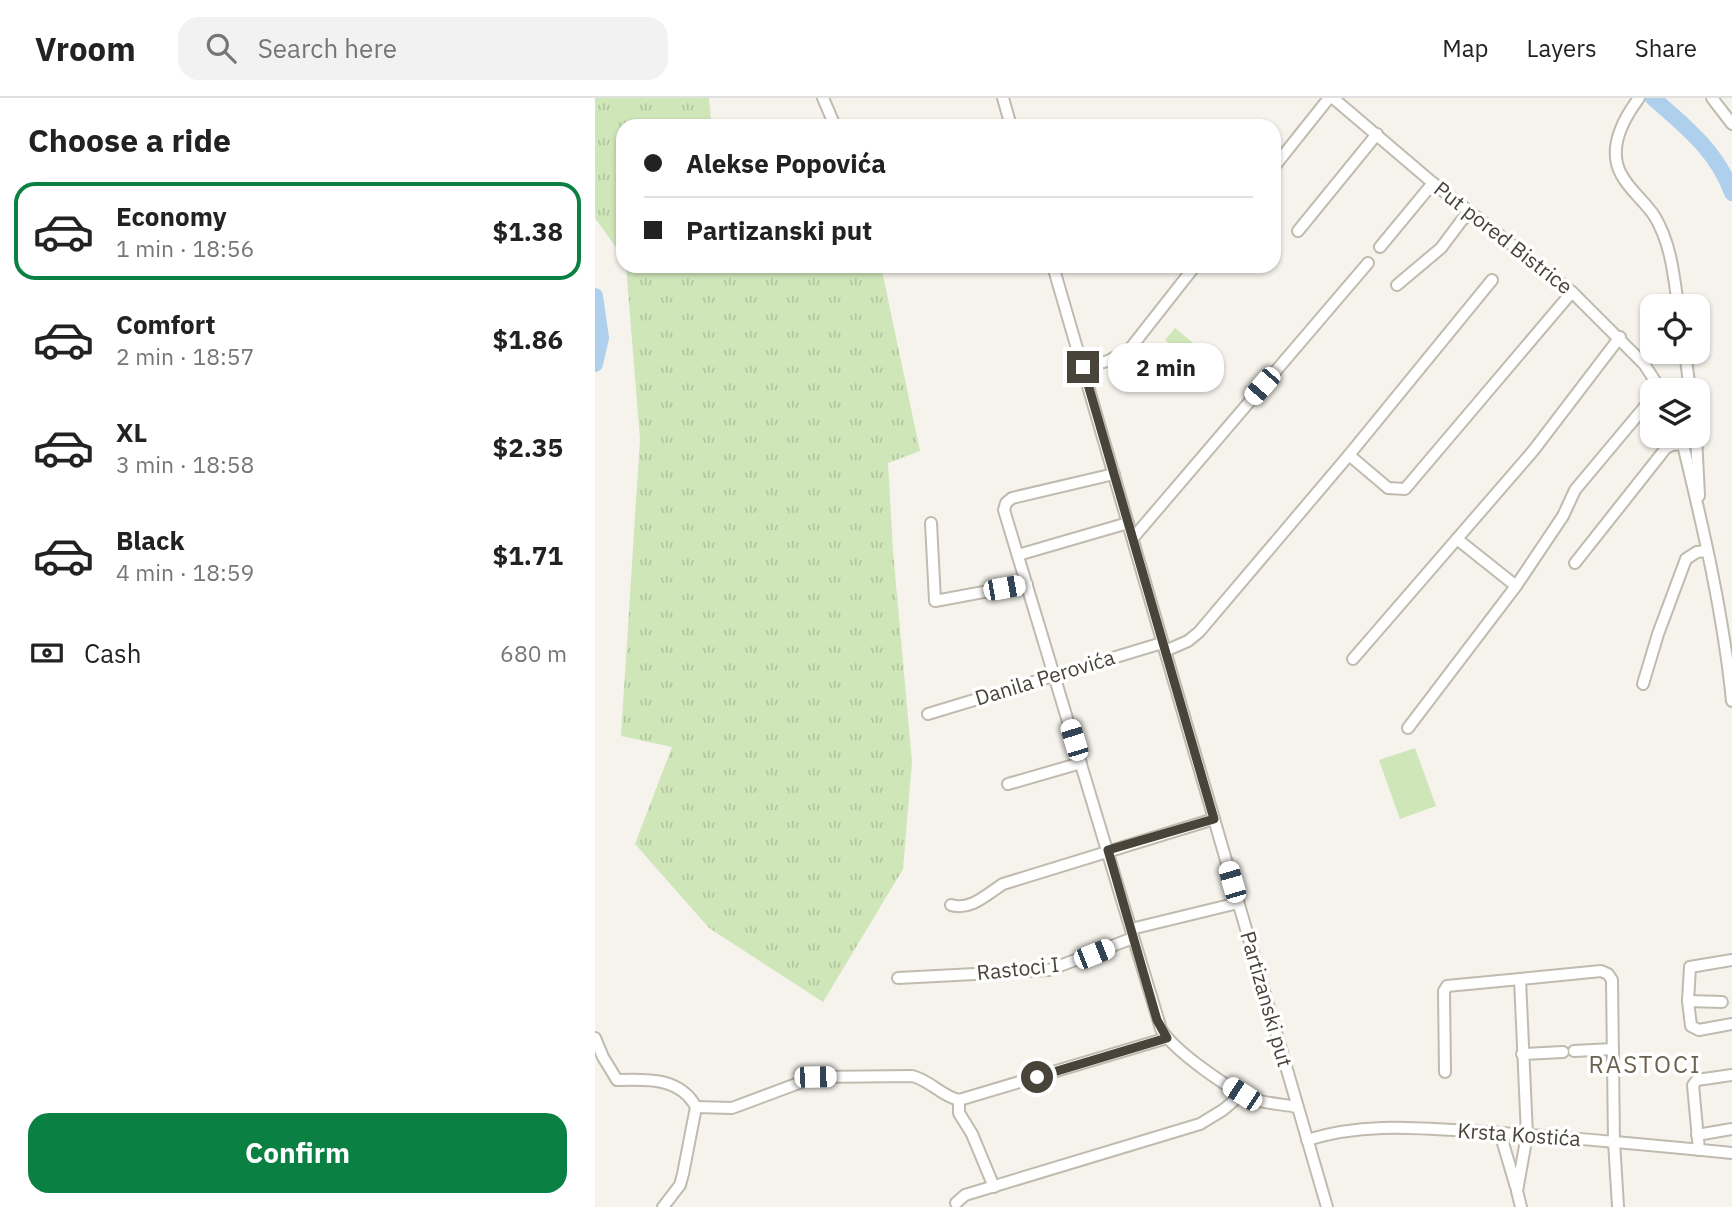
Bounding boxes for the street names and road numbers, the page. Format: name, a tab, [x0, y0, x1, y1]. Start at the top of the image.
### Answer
street label: Put pored Bistrice	[1429, 174, 1579, 300]
street label: Danila Perovića	[971, 642, 1118, 712]
street label: Partizanski put	[1234, 928, 1300, 1070]
street label: Rastoci I	[975, 950, 1061, 986]
street label: Krsta Kostića	[1457, 1116, 1582, 1152]

